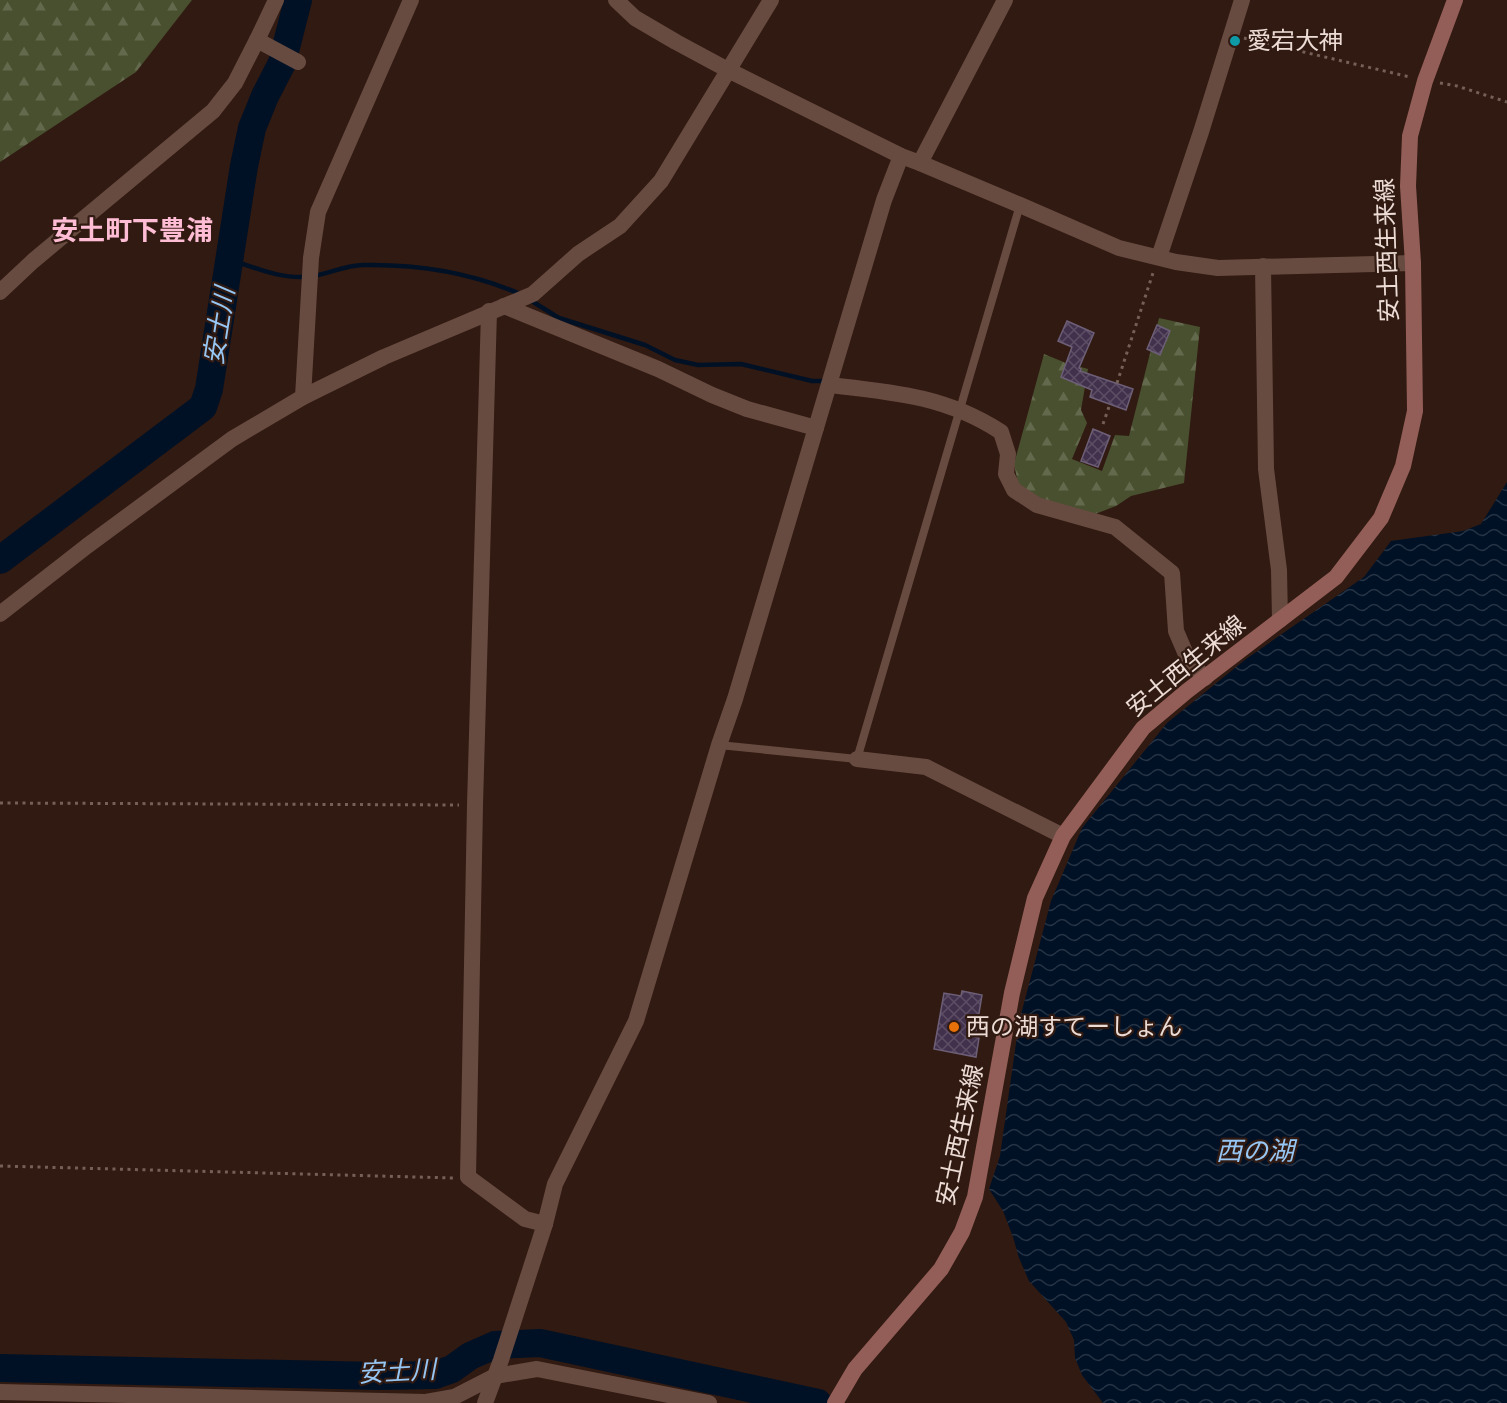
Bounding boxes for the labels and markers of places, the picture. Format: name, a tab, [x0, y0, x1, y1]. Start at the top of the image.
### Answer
place label: 愛宕大神	[1247, 26, 1343, 55]
marker: 愛宕大神	[1228, 34, 1242, 48]
place label: 西の湖すてーしょん	[966, 1012, 1182, 1041]
marker: 西の湖すてーしょん	[947, 1020, 961, 1034]

